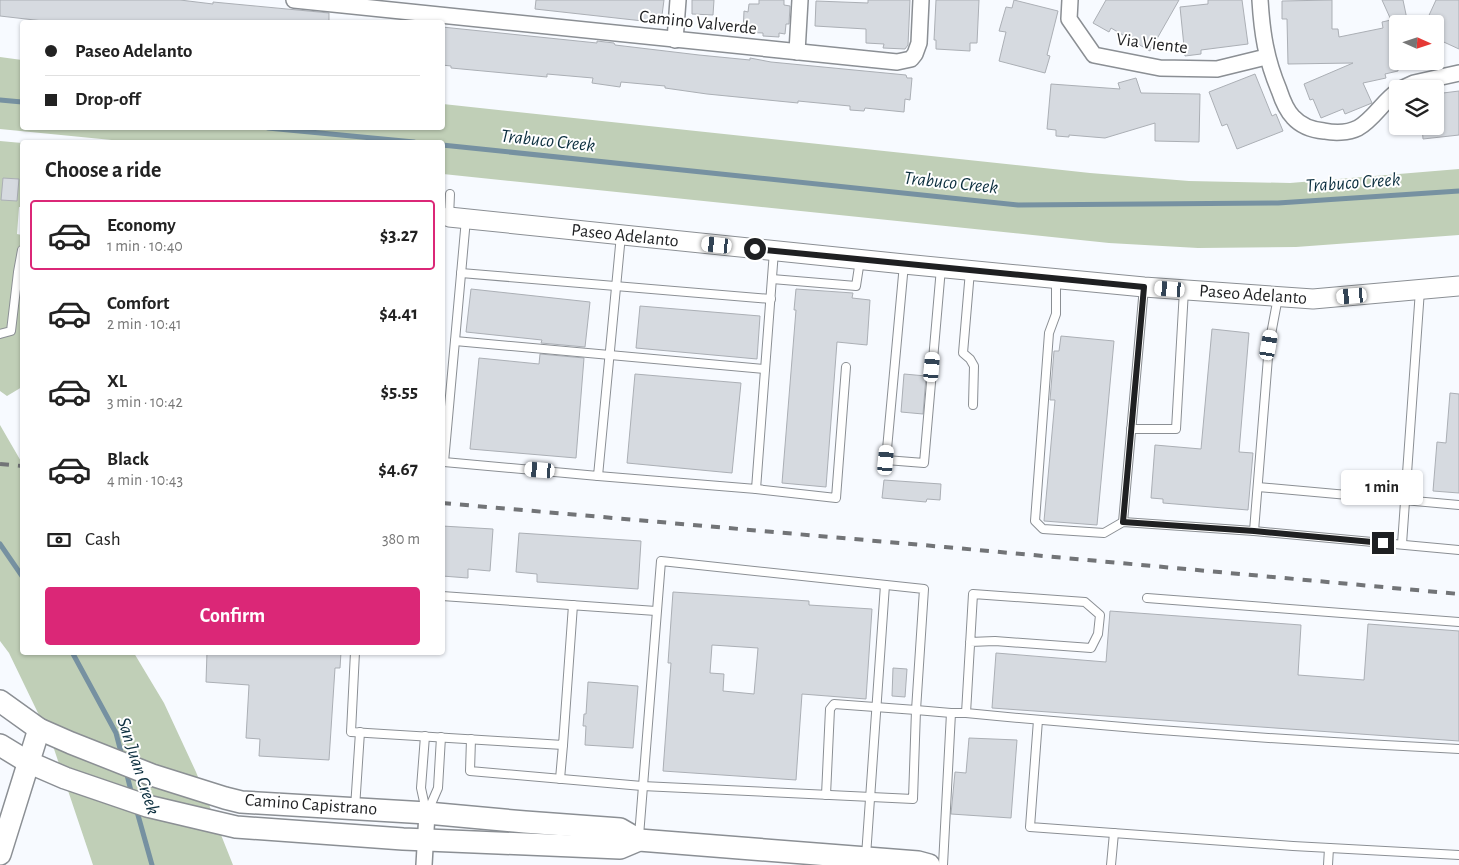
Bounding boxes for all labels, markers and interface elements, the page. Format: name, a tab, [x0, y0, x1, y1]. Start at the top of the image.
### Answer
street label: Camino Valverde	[638, 8, 758, 38]
north arrow	[1389, 15, 1444, 70]
map controls	[1389, 15, 1444, 135]
street label: Via Viente	[1115, 31, 1189, 57]
text: Paseo Adelanto	[75, 42, 192, 61]
button: layers	[1389, 80, 1444, 135]
text: Drop-off	[75, 90, 140, 109]
water label: Trabuco Creek	[500, 127, 596, 155]
text: Choose a ride	[45, 159, 161, 181]
water label: Trabuco Creek	[903, 169, 999, 197]
water label: Trabuco Creek	[1305, 170, 1401, 196]
icon: car	[47, 213, 92, 258]
text: Economy	[107, 216, 176, 235]
street label: Paseo Adelanto	[570, 221, 680, 251]
text: $3.27	[380, 226, 418, 245]
car	[701, 236, 732, 254]
text: 1 min · 10:40	[107, 238, 183, 254]
route start	[744, 238, 766, 260]
car	[1154, 280, 1185, 298]
street label: Paseo Adelanto	[1199, 282, 1308, 308]
car	[1336, 287, 1367, 305]
icon: car	[47, 291, 92, 336]
text: Comfort	[107, 294, 169, 313]
text: $4.41	[379, 304, 418, 323]
text: 2 min · 10:41	[107, 316, 182, 332]
car	[1259, 329, 1278, 361]
car	[923, 351, 940, 383]
icon: car	[47, 369, 92, 414]
text: XL	[107, 372, 127, 391]
text: $5.55	[380, 382, 418, 401]
text: 3 min · 10:42	[107, 394, 183, 410]
car	[877, 444, 894, 476]
icon: car	[47, 447, 92, 492]
text: Black	[107, 450, 149, 469]
text: $4.67	[378, 460, 418, 479]
car	[524, 461, 555, 479]
callout: 1 min	[1342, 470, 1424, 506]
text: 4 min · 10:43	[107, 472, 183, 488]
text: 1 min	[1365, 479, 1399, 495]
icon: cash	[45, 526, 73, 554]
text: Cash	[85, 530, 121, 549]
text: 380 m	[382, 531, 420, 547]
route end	[1372, 532, 1394, 554]
button: Confirm	[45, 587, 420, 645]
water label: San Juan Creek	[113, 715, 163, 817]
street label: Camino Capistrano	[244, 791, 378, 819]

